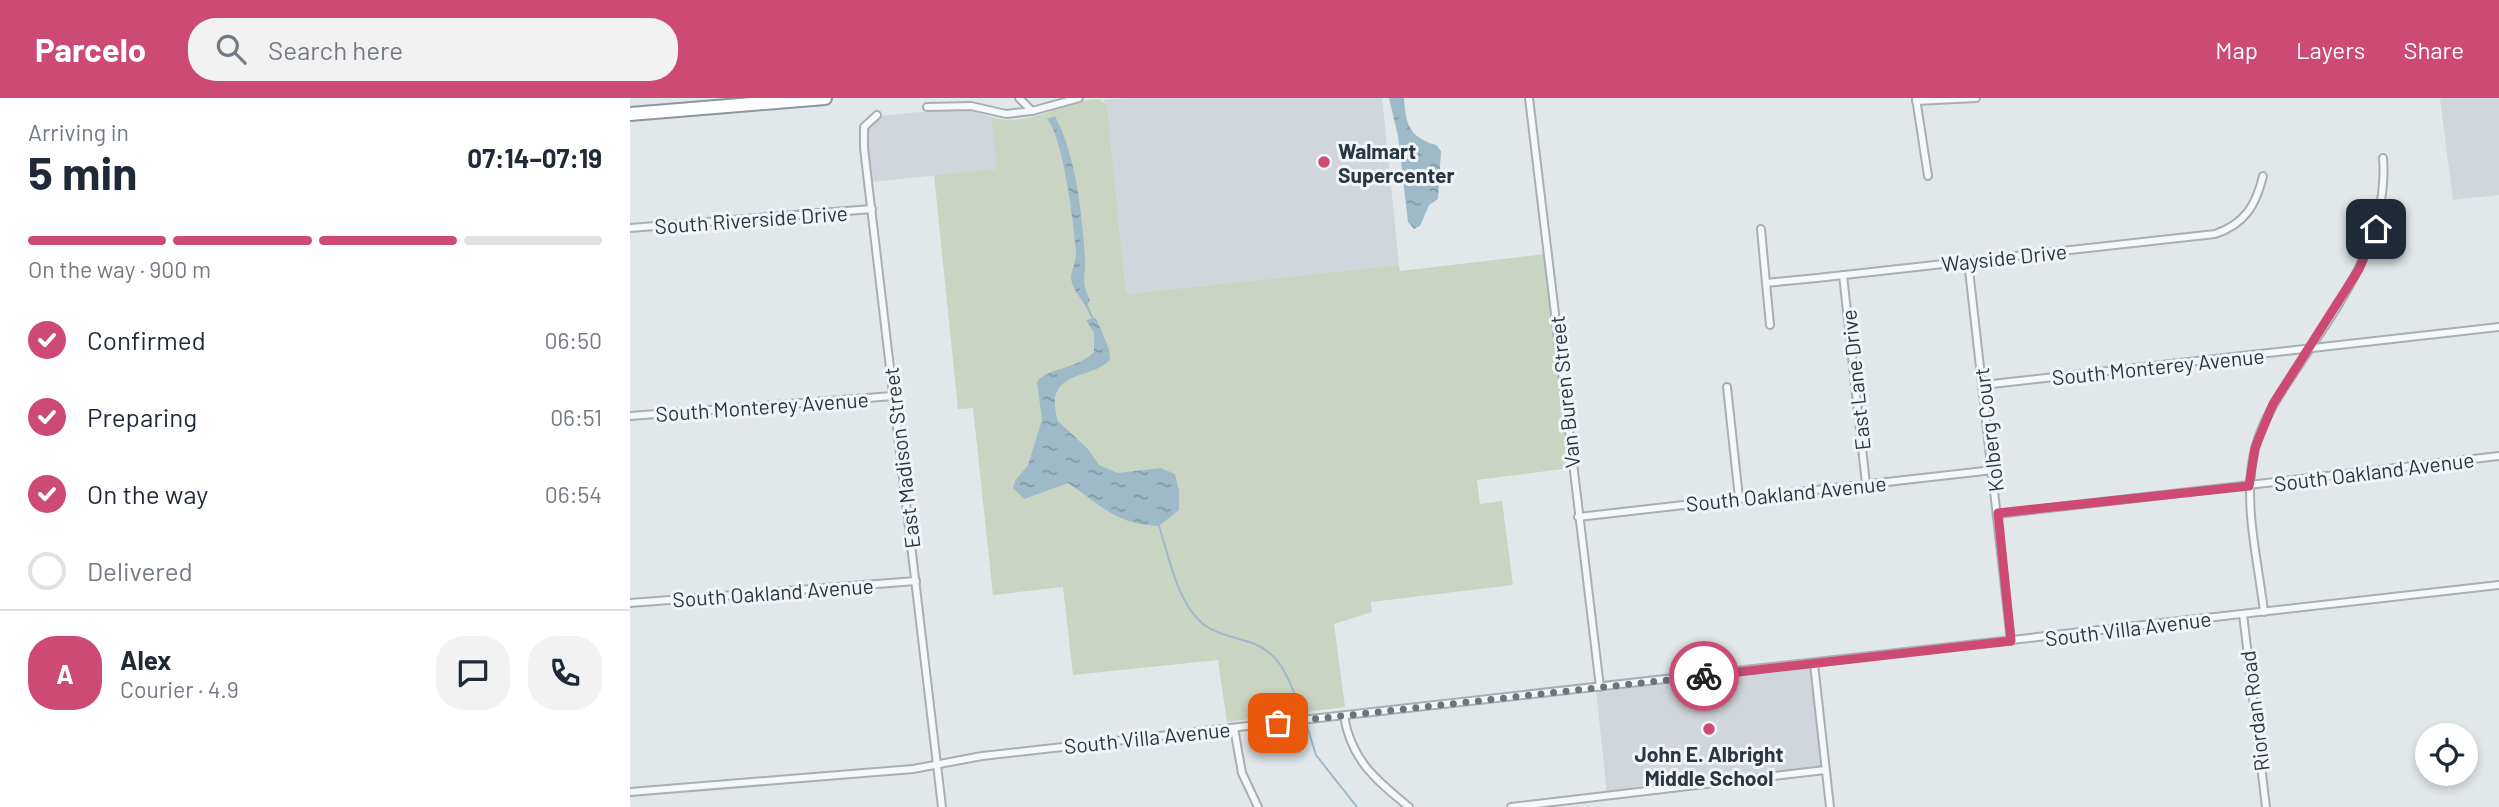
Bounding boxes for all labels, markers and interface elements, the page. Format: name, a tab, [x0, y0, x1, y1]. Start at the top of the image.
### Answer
search box	[188, 18, 678, 81]
text: Parcelo	[35, 29, 146, 69]
icon: search	[212, 30, 250, 68]
text: Search here	[268, 34, 403, 65]
text: Map	[2215, 35, 2258, 64]
text: Layers	[2296, 35, 2365, 64]
text: Share	[2403, 35, 2464, 64]
text: Arriving in	[28, 118, 129, 146]
place label: Walmart Supercenter	[1338, 138, 1455, 187]
text: 07:14–07:19	[467, 142, 602, 173]
text: 5 min	[28, 144, 137, 199]
marker: Walmart Supercenter	[1316, 154, 1332, 170]
pin	[2346, 199, 2406, 259]
street label: South Riverside Drive	[653, 200, 849, 238]
icon: home	[2357, 210, 2395, 248]
street label: Wayside Drive	[1940, 238, 2068, 276]
text: On the way · 900 m	[28, 255, 211, 283]
street label: East Lane Drive	[1835, 308, 1875, 452]
street label: Van Buren Street	[1544, 314, 1584, 470]
icon: check	[28, 321, 66, 359]
text: Confirmed	[87, 324, 206, 355]
text: 06:50	[545, 326, 602, 354]
street label: South Monterey Avenue	[2051, 342, 2265, 390]
street label: East Madison Street	[877, 366, 925, 550]
street label: Kolberg Court	[1968, 366, 2008, 494]
street label: South Monterey Avenue	[655, 386, 869, 426]
icon: check	[28, 398, 66, 436]
text: Preparing	[87, 401, 197, 432]
text: 06:51	[550, 403, 602, 431]
street label: South Oakland Avenue	[2273, 446, 2475, 496]
street label: South Oakland Avenue	[1685, 470, 1887, 516]
icon: check	[28, 475, 66, 513]
text: On the way	[87, 478, 208, 509]
text: 06:54	[545, 480, 602, 508]
text: Delivered	[87, 555, 193, 586]
street label: South Oakland Avenue	[672, 573, 874, 611]
street label: South Villa Avenue	[2044, 605, 2212, 651]
button: chat	[436, 636, 510, 710]
button: phone	[528, 636, 602, 710]
courier	[1669, 641, 1739, 711]
text: Alex	[120, 644, 171, 675]
street label: Riordan Road	[2234, 649, 2274, 773]
icon: bike	[1685, 657, 1723, 695]
text: A	[56, 658, 74, 689]
text: Courier · 4.9	[120, 675, 239, 703]
pin	[1248, 693, 1308, 753]
icon: bag	[1259, 704, 1297, 742]
street label: South Villa Avenue	[1063, 716, 1231, 758]
marker: John E. Albright Middle School	[1701, 721, 1717, 737]
map controls	[2415, 723, 2478, 786]
button: locate	[2415, 723, 2478, 786]
place label: John E. Albright Middle School	[1635, 741, 1783, 790]

